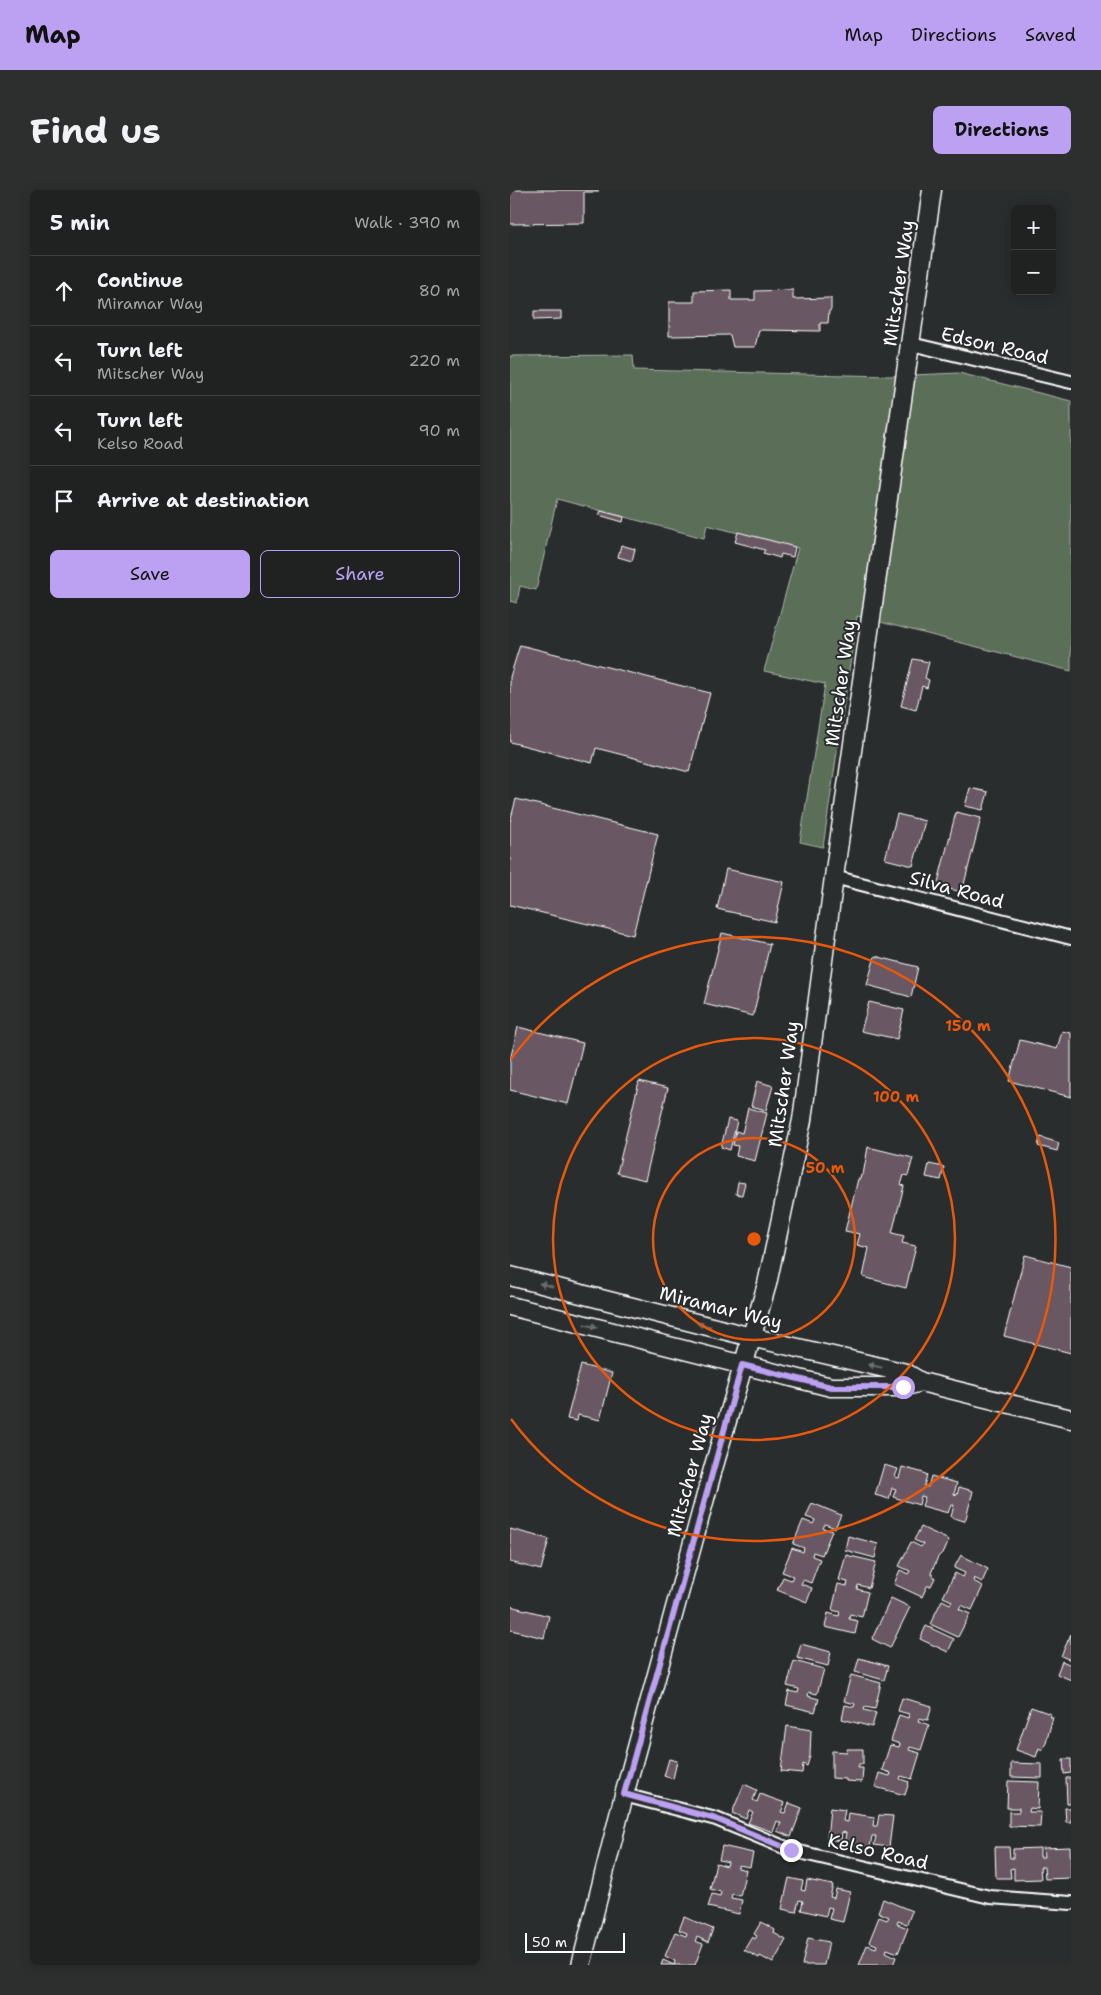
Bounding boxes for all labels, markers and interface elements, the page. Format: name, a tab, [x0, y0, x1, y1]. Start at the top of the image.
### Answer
text: Map	[25, 19, 81, 51]
text: Map	[845, 23, 883, 47]
text: Directions	[911, 23, 997, 47]
text: Saved	[1025, 23, 1076, 47]
button: Directions	[933, 106, 1071, 154]
text: Find us	[30, 107, 161, 154]
map controls	[1011, 205, 1056, 295]
button: +	[1011, 205, 1056, 250]
text: 5 min	[50, 209, 110, 237]
text: Walk · 390 m	[354, 212, 460, 233]
street label: Mitscher Way	[877, 218, 920, 348]
button: −	[1011, 250, 1056, 295]
text: Continue	[97, 268, 183, 293]
icon: ahead	[50, 277, 78, 305]
text: 80 m	[419, 280, 460, 301]
text: Miramar Way	[97, 293, 203, 314]
street label: Edson Road	[939, 321, 1051, 370]
text: Turn left	[97, 338, 183, 363]
icon: left	[50, 347, 78, 375]
text: 220 m	[408, 350, 460, 371]
text: Mitscher Way	[97, 363, 204, 384]
text: Turn left	[97, 408, 183, 433]
icon: left	[50, 417, 78, 445]
text: 90 m	[419, 420, 460, 441]
text: Kelso Road	[97, 433, 183, 454]
icon: arrive	[50, 487, 78, 515]
text: Arrive at destination	[97, 488, 309, 513]
button: Save	[50, 550, 250, 598]
button: Share	[260, 550, 460, 598]
street label: Mitscher Way	[819, 618, 862, 748]
street label: Silva Road	[907, 865, 1007, 914]
text: 150 m	[945, 1016, 991, 1036]
street label: Mitscher Way	[762, 1019, 805, 1149]
text: 100 m	[873, 1087, 919, 1107]
text: 50 m	[806, 1158, 845, 1178]
centre of rings	[745, 1230, 763, 1248]
street label: Miramar Way	[657, 1280, 785, 1335]
one-way arrow	[539, 1281, 554, 1289]
one-way arrow	[696, 1321, 711, 1329]
one-way arrow	[584, 1322, 599, 1330]
one-way arrow	[868, 1362, 883, 1370]
route start	[892, 1376, 915, 1399]
street label: Mitscher Way	[661, 1410, 718, 1540]
street label: Kelso Road	[825, 1828, 931, 1875]
route end	[780, 1839, 803, 1862]
scale bar	[525, 1930, 625, 1953]
text: 50 m	[532, 1933, 567, 1951]

